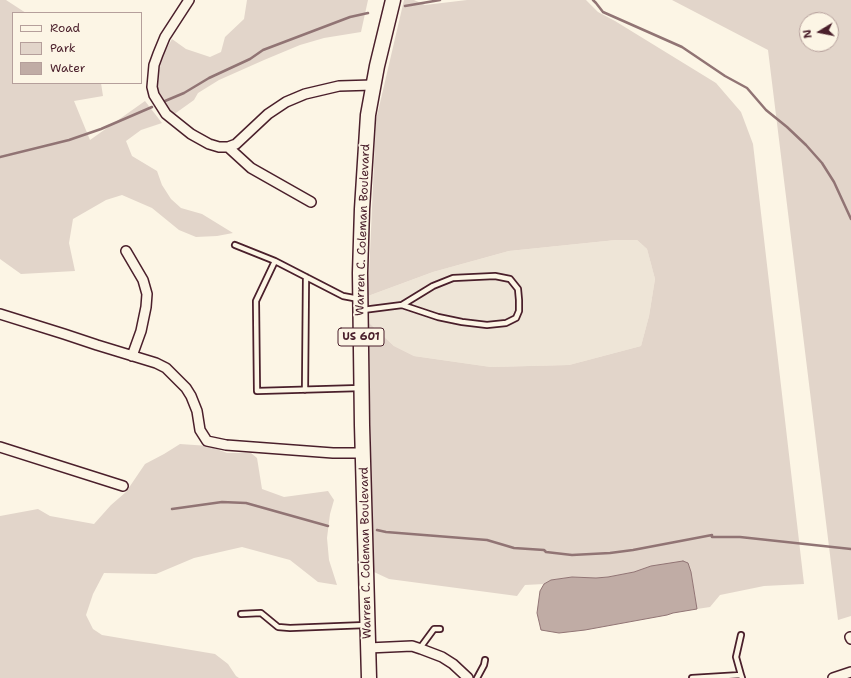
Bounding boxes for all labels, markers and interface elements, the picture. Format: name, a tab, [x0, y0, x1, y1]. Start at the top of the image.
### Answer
legend	[12, 12, 142, 84]
north arrow	[799, 12, 839, 52]
text: Road	[50, 20, 80, 36]
text: N	[800, 28, 816, 40]
text: Park	[50, 40, 76, 56]
text: Water	[50, 60, 85, 76]
street label: Warren C. Coleman Boulevard	[353, 144, 373, 316]
road number: US 601	[338, 328, 384, 346]
street label: Warren C. Coleman Boulevard	[357, 467, 375, 639]

